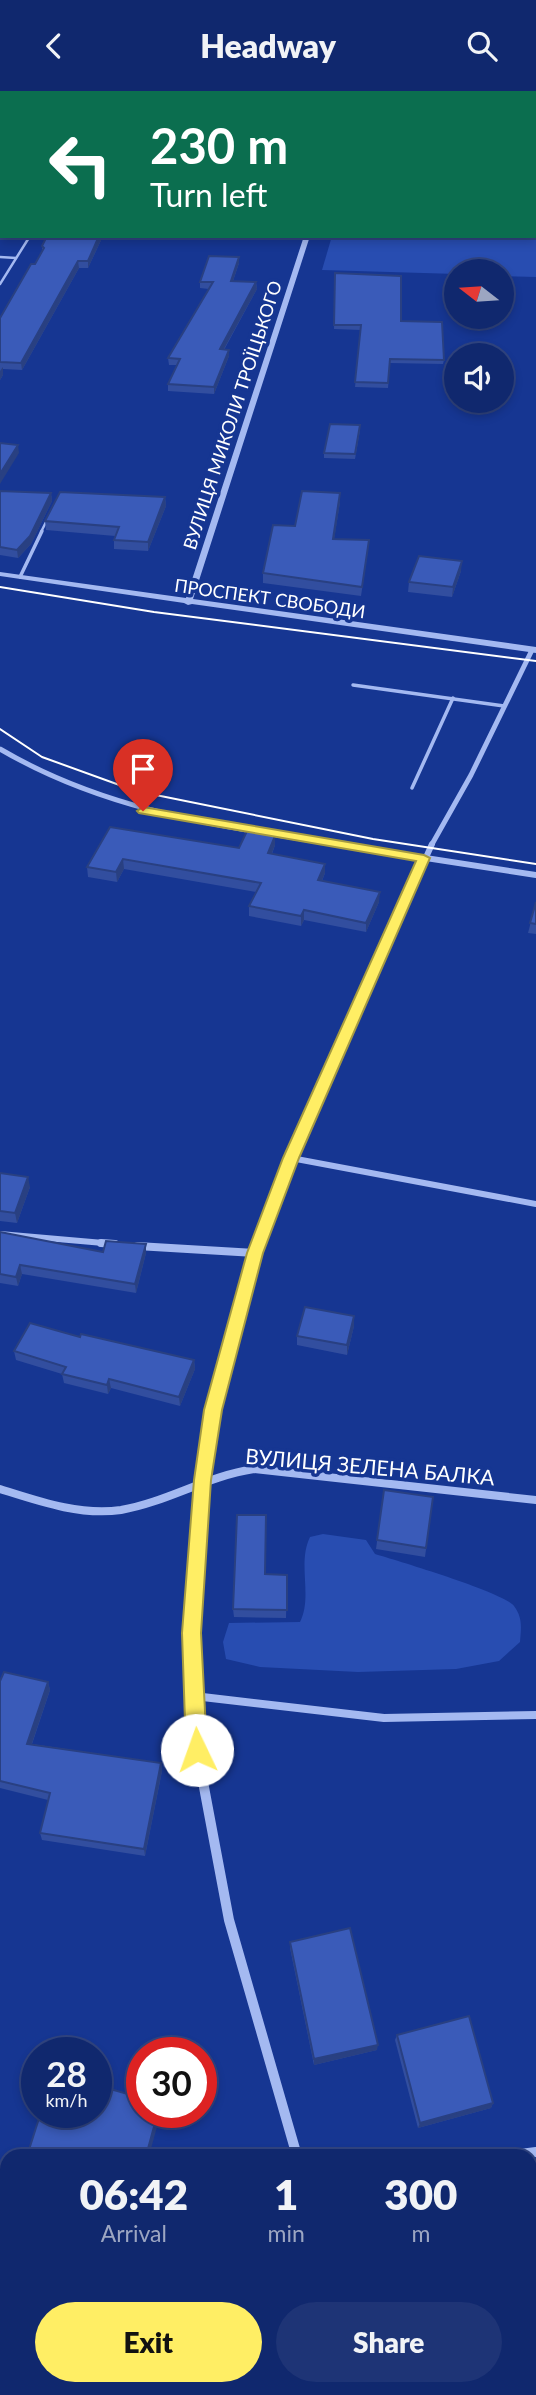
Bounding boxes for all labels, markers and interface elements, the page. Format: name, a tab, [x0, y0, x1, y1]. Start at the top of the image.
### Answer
text: Headway	[200, 26, 336, 65]
icon: back	[35, 27, 73, 65]
icon: search	[463, 27, 501, 65]
text: 230 m	[150, 116, 288, 174]
icon: left	[35, 119, 126, 210]
text: Turn left	[150, 175, 267, 214]
north arrow	[444, 259, 514, 329]
map controls	[444, 259, 514, 413]
street label: ВУЛИЦЯ МИКОЛИ ТРОЇЦЬКОГО	[178, 278, 286, 552]
button: sound	[444, 343, 514, 413]
street label: ПРОСПЕКТ СВОБОДИ	[173, 574, 367, 622]
pin	[113, 739, 173, 811]
icon: arrive	[124, 750, 162, 788]
street label: ВУЛИЦЯ ЗЕЛЕНА БАЛКА	[244, 1443, 496, 1489]
position arrow	[160, 1713, 234, 1787]
speed limit sign: 30	[126, 2037, 217, 2128]
text: 28	[46, 2052, 87, 2094]
text: km/h	[45, 2089, 88, 2111]
text: 06:42	[80, 2169, 188, 2219]
text: 1	[274, 2169, 298, 2219]
text: 300	[384, 2169, 457, 2219]
text: Arrival	[101, 2219, 167, 2247]
text: min	[268, 2219, 305, 2247]
text: m	[411, 2219, 430, 2247]
button: Exit	[35, 2302, 262, 2382]
button: Share	[276, 2302, 502, 2382]

